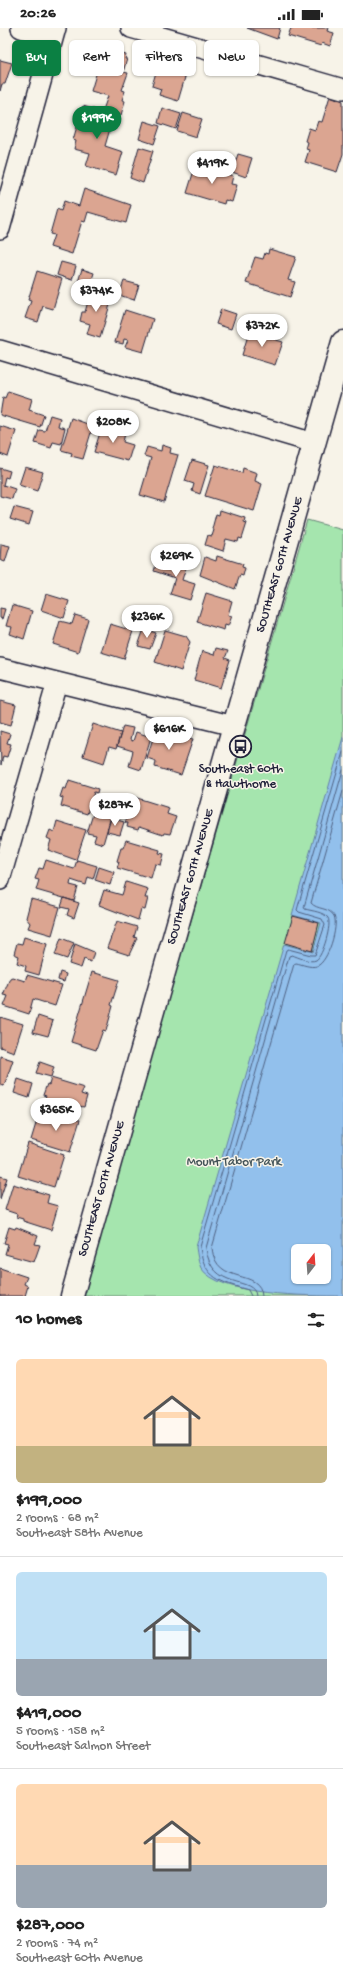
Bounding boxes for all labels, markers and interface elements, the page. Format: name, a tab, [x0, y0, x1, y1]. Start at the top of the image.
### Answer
text: 20:26	[20, 5, 56, 23]
chip: Buy	[12, 40, 61, 76]
chip: Rent	[69, 40, 124, 76]
chip: Filters	[132, 40, 196, 76]
chip: New	[204, 40, 259, 76]
pin: $199K	[69, 106, 125, 140]
text: $199K	[81, 111, 113, 126]
pin: $419K	[184, 151, 240, 185]
text: $419K	[197, 156, 227, 171]
pin: $374K	[68, 279, 124, 313]
text: $374K	[80, 284, 112, 299]
pin: $372K	[234, 314, 290, 348]
text: $372K	[246, 319, 278, 334]
pin: $208K	[85, 410, 141, 444]
text: $208K	[96, 415, 130, 430]
street label: SOUTHEAST 60TH AVENUE	[253, 495, 307, 634]
pin: $269K	[148, 544, 204, 578]
text: $269K	[160, 549, 192, 564]
pin: $236K	[119, 605, 175, 639]
text: $236K	[131, 610, 163, 625]
pin: $616K	[141, 717, 197, 751]
text: $616K	[153, 722, 185, 737]
bus stop icon: Southeast 60th & Hawthorne	[228, 734, 254, 760]
place label: Southeast 60th & Hawthorne	[199, 762, 283, 792]
pin: $287K	[87, 793, 143, 827]
text: $287K	[98, 798, 132, 813]
street label: SOUTHEAST 60TH AVENUE	[164, 807, 218, 946]
pin: $365K	[28, 1098, 84, 1132]
text: $365K	[39, 1103, 73, 1118]
street label: SOUTHEAST 60TH AVENUE	[75, 1119, 129, 1258]
park label: Mount Tabor Park	[187, 1155, 283, 1170]
north arrow	[291, 1244, 331, 1284]
map controls	[291, 1244, 331, 1284]
icon: filters	[305, 1309, 327, 1331]
text: 10 homes	[16, 1310, 82, 1330]
icon: home	[136, 1385, 208, 1457]
text: $199,000	[16, 1491, 82, 1511]
text: 2 rooms · 68 m²	[16, 1511, 99, 1526]
text: Southeast 58th Avenue	[16, 1526, 143, 1541]
icon: home	[136, 1598, 208, 1670]
text: $419,000	[16, 1704, 81, 1724]
text: 5 rooms · 158 m²	[16, 1724, 105, 1739]
text: Southeast Salmon Street	[16, 1739, 150, 1754]
icon: home	[136, 1810, 208, 1882]
text: $287,000	[16, 1916, 84, 1936]
text: 2 rooms · 74 m²	[16, 1936, 98, 1951]
text: Southeast 60th Avenue	[16, 1951, 143, 1966]

